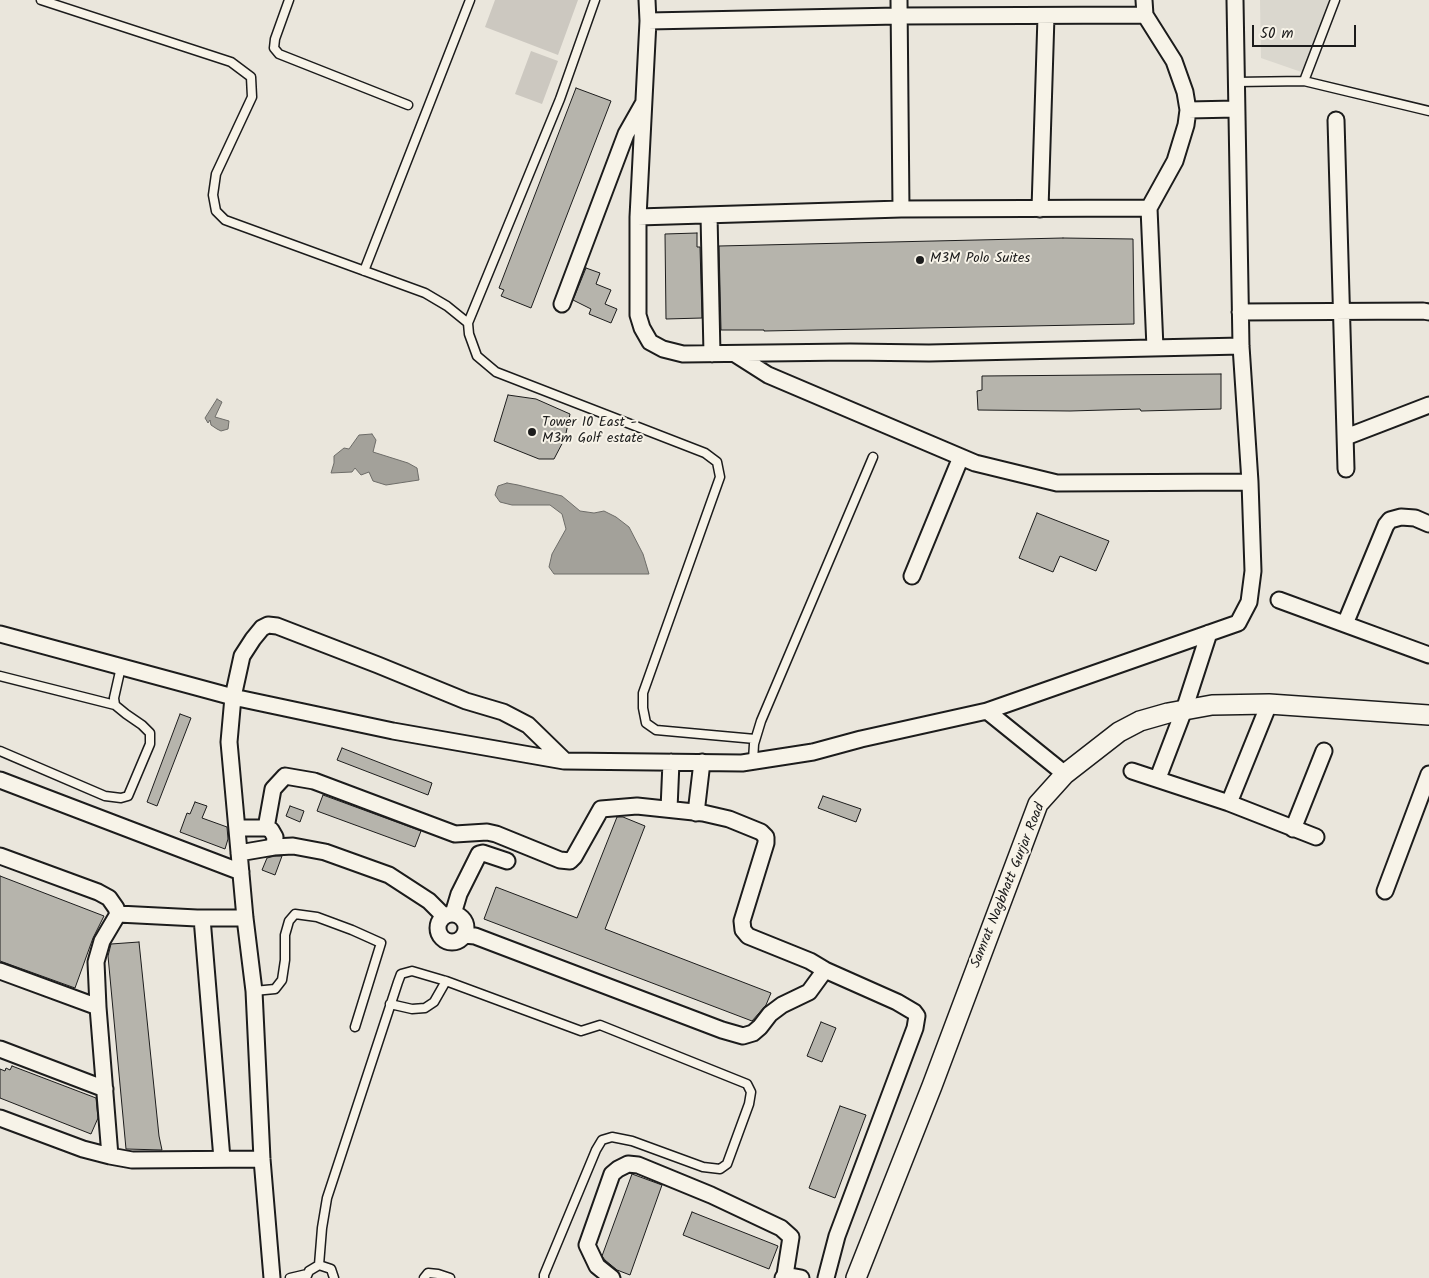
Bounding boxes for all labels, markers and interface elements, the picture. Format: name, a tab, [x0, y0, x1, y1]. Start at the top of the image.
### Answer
scale bar	[1254, 15, 1358, 47]
text: 50 m	[1260, 22, 1294, 46]
place label: M3M Polo Suites	[930, 252, 1030, 268]
marker: M3M Polo Suites	[914, 254, 926, 266]
place label: Tower 10 East - M3m Golf estate	[542, 416, 643, 448]
marker: Tower 10 East - M3m Golf estate	[526, 426, 538, 438]
street label: Samrat Nagbhatt Gurjar Road	[968, 801, 1050, 971]

